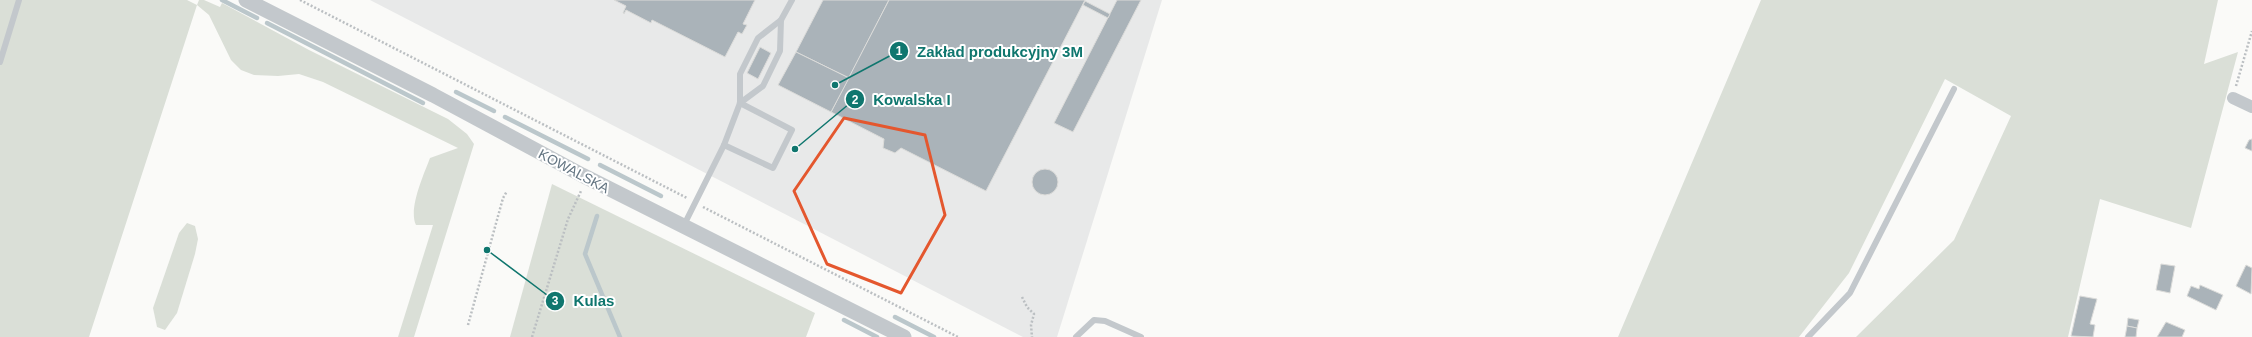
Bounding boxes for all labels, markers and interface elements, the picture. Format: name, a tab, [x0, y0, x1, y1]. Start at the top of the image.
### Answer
callout: Zakład produkcyjny 3M	[889, 38, 1090, 65]
text: Zakład produkcyjny 3M	[917, 43, 1083, 60]
text: 1	[896, 44, 903, 58]
callout: Kowalska I	[845, 86, 958, 113]
text: Kowalska I	[873, 91, 951, 108]
text: 2	[852, 93, 859, 107]
street label: KOWALSKA	[536, 146, 613, 197]
callout: Kulas	[545, 287, 622, 314]
text: Kulas	[574, 292, 614, 309]
text: 3	[552, 294, 559, 308]

